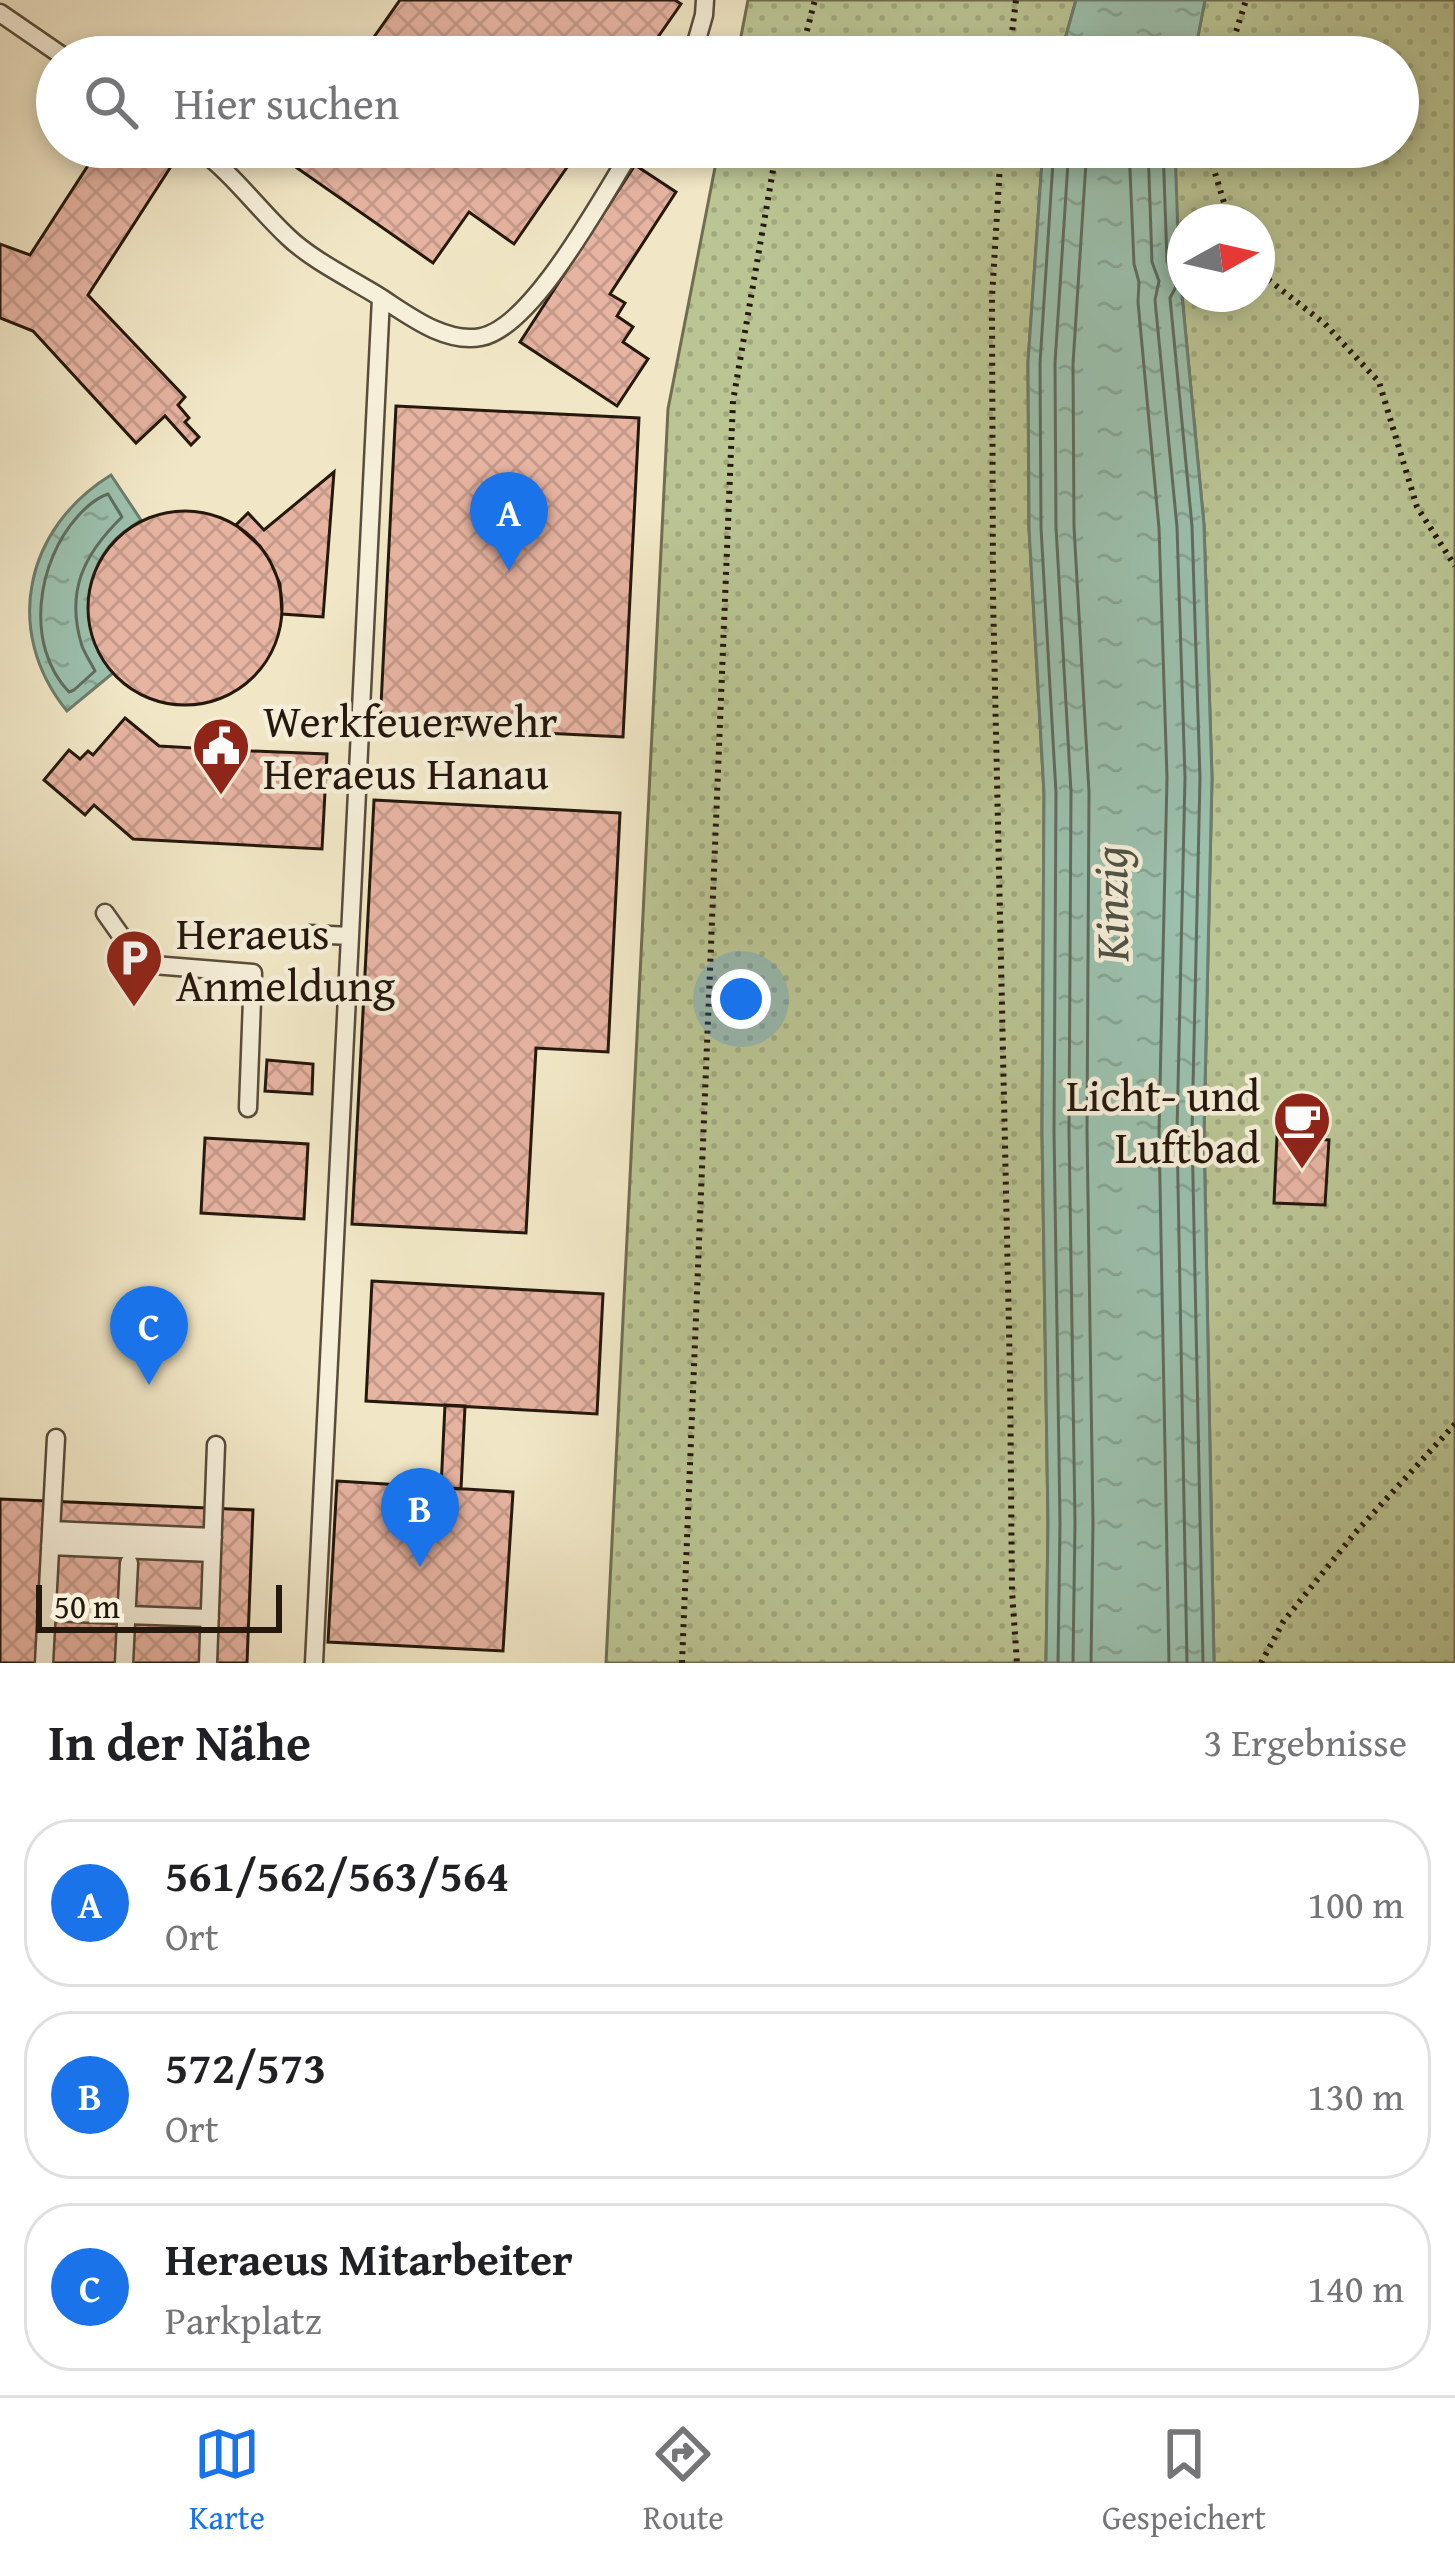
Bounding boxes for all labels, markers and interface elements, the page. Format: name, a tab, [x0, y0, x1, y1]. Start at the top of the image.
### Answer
search box	[36, 36, 1419, 168]
icon: search	[78, 69, 144, 135]
text: Hier suchen	[174, 70, 399, 135]
north arrow	[1167, 204, 1275, 312]
pin: A	[470, 472, 548, 571]
place label: Werkfeuerwehr Heraeus Hanau	[263, 688, 558, 805]
public building icon: Werkfeuerwehr Heraeus Hanau	[190, 715, 252, 797]
water label: Kinzig	[1073, 845, 1147, 963]
place label: Heraeus Anmeldung	[176, 900, 396, 1017]
parking icon: Heraeus Anmeldung	[103, 927, 165, 1009]
your location	[711, 969, 771, 1029]
place label: Licht- und Luftbad	[1066, 1062, 1260, 1179]
cafe icon: Licht- und Luftbad	[1271, 1089, 1333, 1171]
pin: C	[110, 1286, 188, 1385]
pin: B	[381, 1468, 459, 1567]
scale bar	[36, 1579, 282, 1632]
text: 50 m	[54, 1582, 120, 1630]
text: In der Nähe	[48, 1704, 311, 1779]
text: 3 Ergebnisse	[1204, 1713, 1407, 1770]
text: 561/562/563/564	[165, 1842, 509, 1907]
text: A	[78, 1875, 102, 1932]
text: 100 m	[1307, 1875, 1404, 1932]
text: Ort	[165, 1907, 219, 1964]
text: 572/573	[165, 2034, 326, 2099]
text: B	[78, 2067, 102, 2124]
text: 130 m	[1307, 2067, 1404, 2124]
text: Ort	[165, 2099, 219, 2156]
text: Heraeus Mitarbeiter	[165, 2226, 573, 2291]
text: C	[79, 2259, 101, 2316]
text: 140 m	[1307, 2259, 1404, 2316]
text: Parkplatz	[165, 2291, 322, 2348]
tab: Karte	[189, 2421, 265, 2541]
tab: Route	[643, 2421, 724, 2541]
tab: Gespeichert	[1102, 2421, 1266, 2541]

